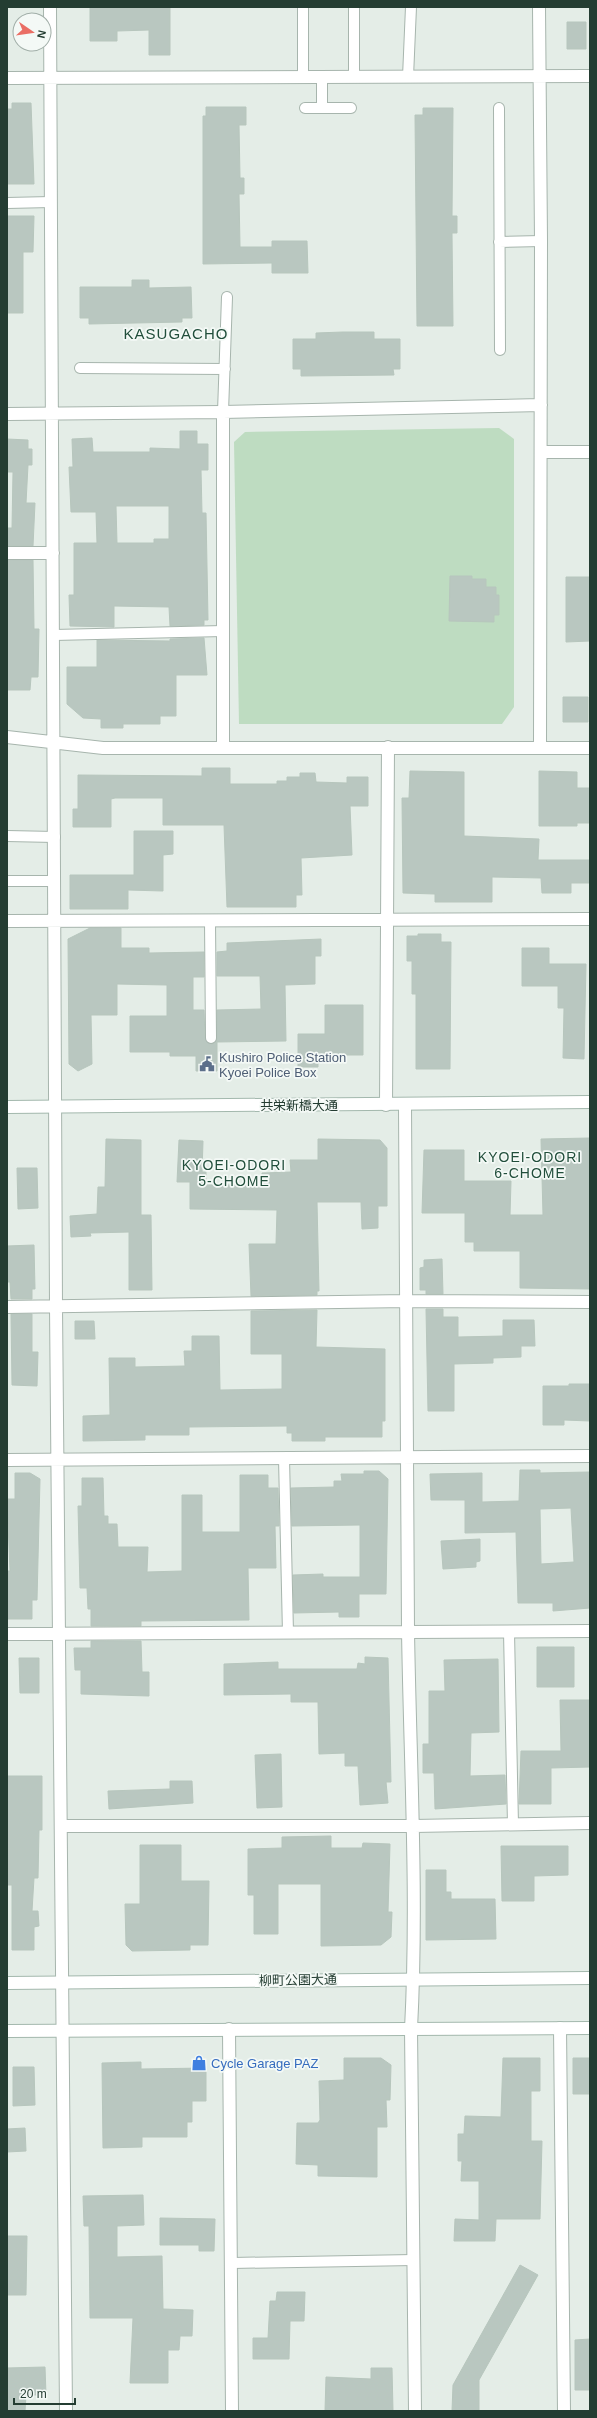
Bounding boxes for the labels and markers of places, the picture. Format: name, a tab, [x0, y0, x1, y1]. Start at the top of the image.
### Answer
place label: Kushiro Police Station Kyoei Police Box	[219, 1050, 346, 1080]
public building icon: Kushiro Police Station Kyoei Police Box	[198, 1055, 216, 1073]
shop icon: Cycle Garage PAZ	[190, 2054, 208, 2072]
place label: Cycle Garage PAZ	[211, 2056, 318, 2071]

